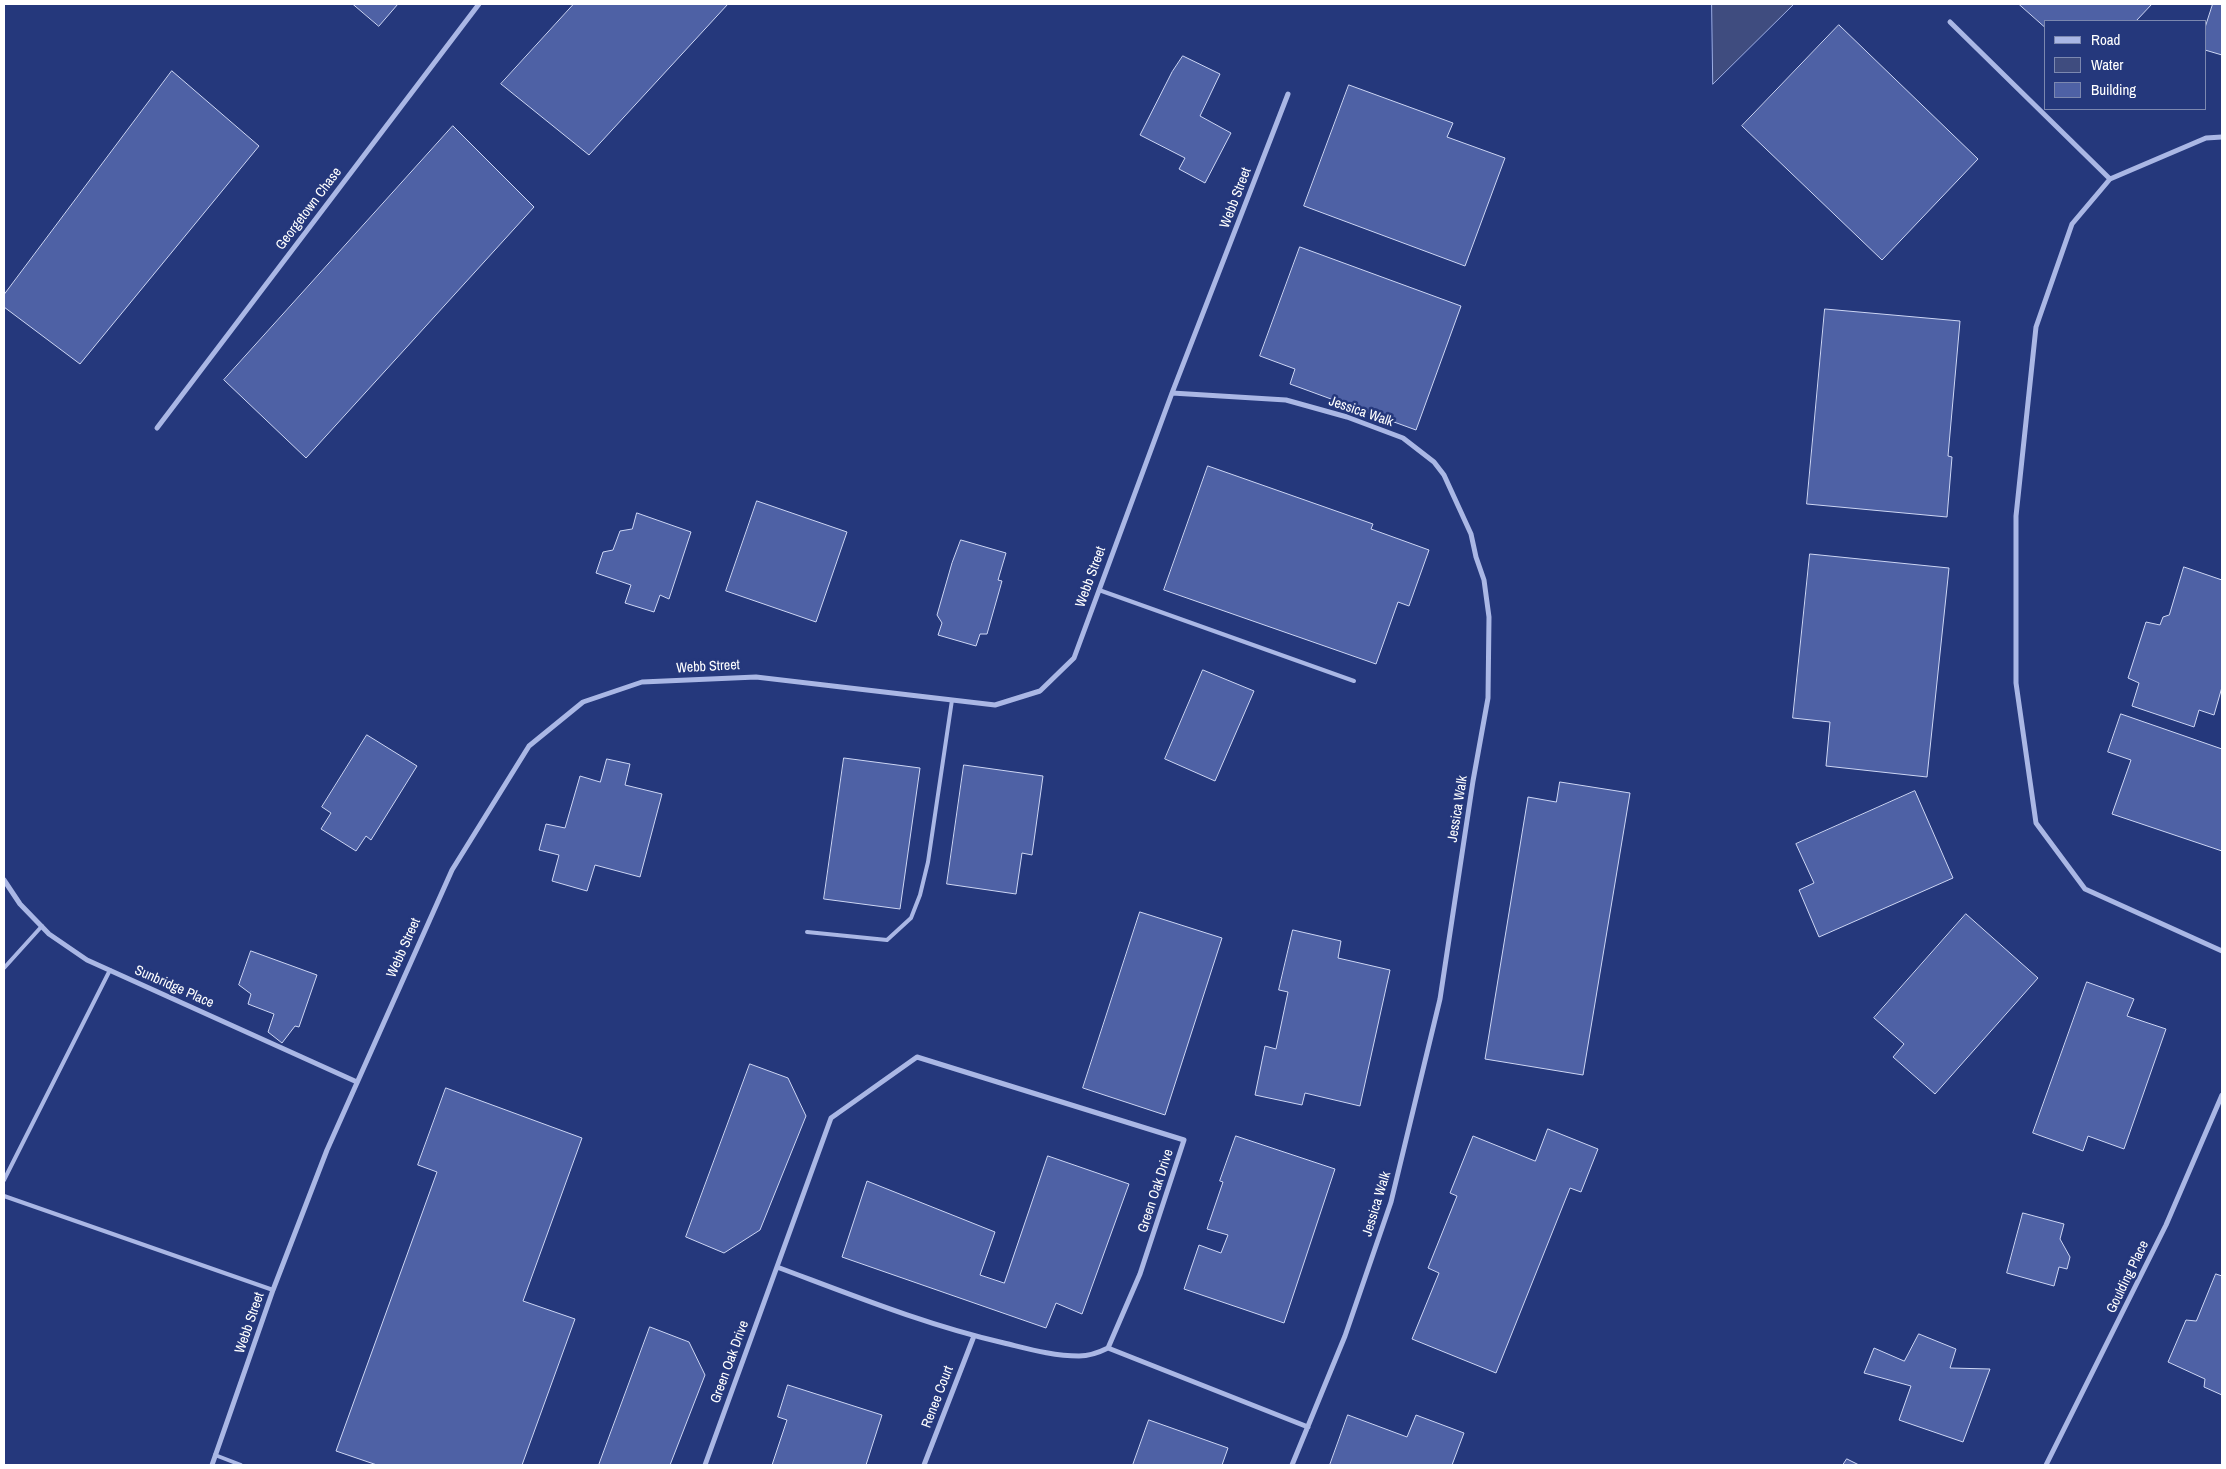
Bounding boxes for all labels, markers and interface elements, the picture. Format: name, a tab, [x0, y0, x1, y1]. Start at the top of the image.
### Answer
legend	[2044, 20, 2206, 110]
text: Road	[2091, 29, 2120, 50]
text: Water	[2091, 54, 2123, 75]
text: Building	[2091, 79, 2136, 100]
street label: Georgetown Chase	[273, 164, 345, 254]
street label: Webb Street	[1217, 165, 1255, 231]
street label: Jessica Walk	[1326, 393, 1396, 431]
street label: Webb Street	[1072, 544, 1110, 610]
street label: Webb Street	[676, 657, 740, 677]
street label: Jessica Walk	[1444, 774, 1472, 844]
street label: Webb Street	[383, 916, 425, 980]
street label: Sunbridge Place	[132, 962, 216, 1012]
street label: Green Oak Drive	[1135, 1147, 1177, 1235]
street label: Jessica Walk	[1359, 1169, 1395, 1239]
street label: Goulding Place	[2103, 1238, 2153, 1316]
street label: Webb Street	[232, 1290, 268, 1356]
street label: Green Oak Drive	[707, 1318, 753, 1406]
street label: Renee Court	[918, 1364, 958, 1430]

